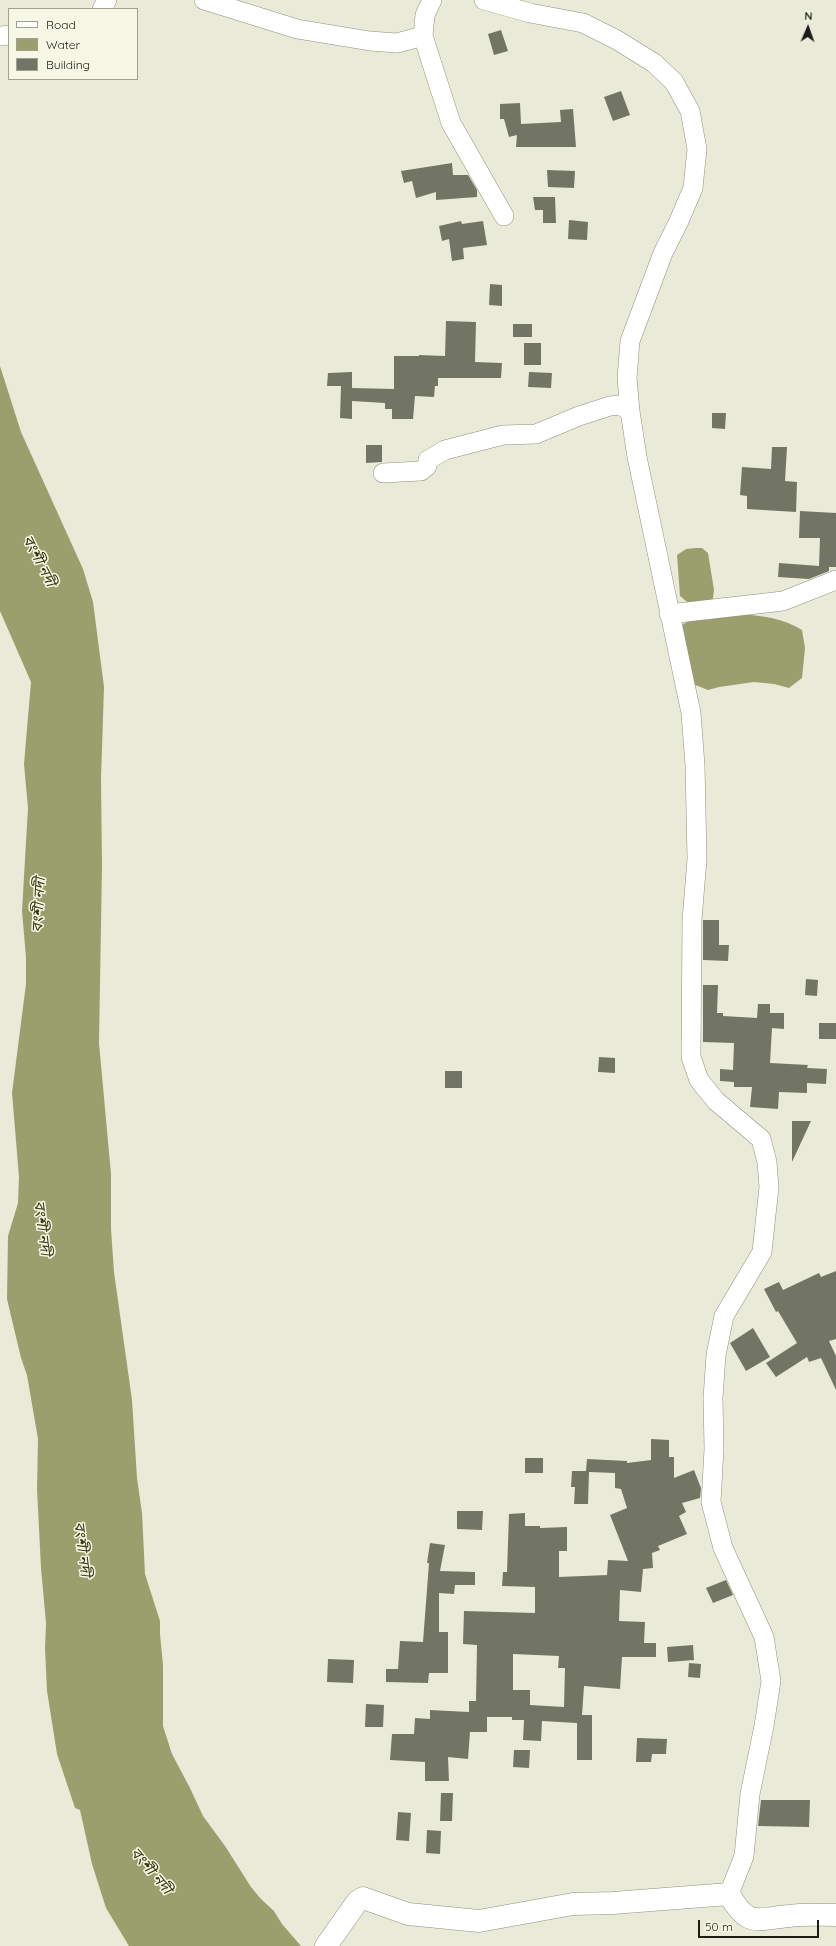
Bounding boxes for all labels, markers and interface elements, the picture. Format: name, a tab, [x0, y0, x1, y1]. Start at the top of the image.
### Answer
legend	[8, 8, 138, 80]
north arrow	[788, 8, 828, 48]
text: N	[804, 9, 813, 23]
text: Road	[46, 17, 76, 32]
text: Water	[46, 37, 80, 52]
text: Building	[46, 57, 90, 72]
water label: বংশী নদী	[18, 532, 60, 590]
water label: বংশী নদী	[29, 877, 49, 933]
water label: বংশী নদী	[30, 1200, 54, 1256]
water label: বংশী নদী	[70, 1521, 94, 1577]
water label: বংশী নদী	[126, 1844, 176, 1898]
scale bar	[700, 1912, 821, 1938]
text: 50 m	[705, 1919, 733, 1934]

